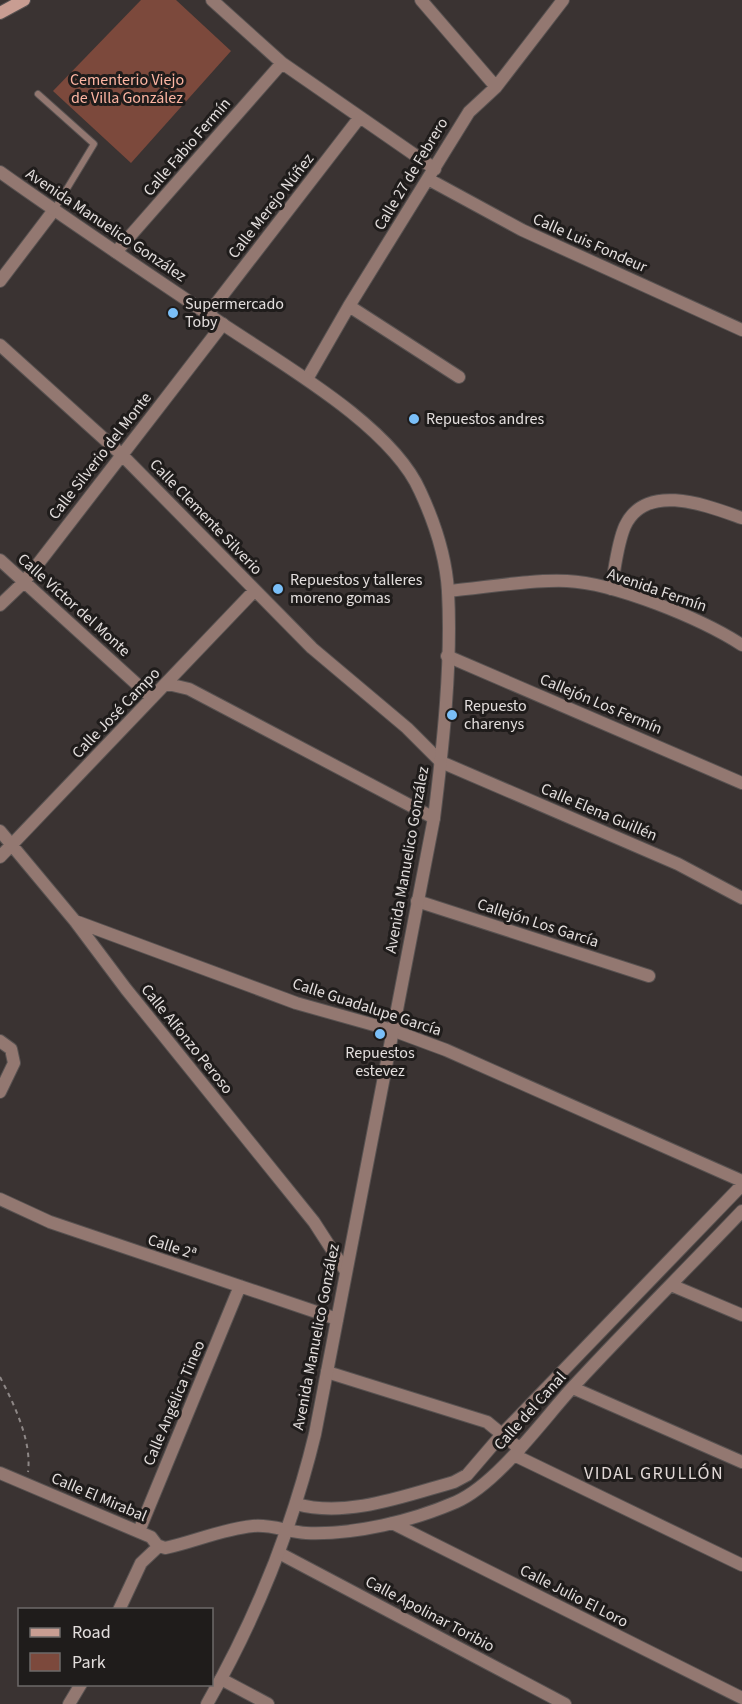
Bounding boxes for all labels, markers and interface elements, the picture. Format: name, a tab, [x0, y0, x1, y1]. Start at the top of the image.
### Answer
park label: Cementerio Viejo de Villa González	[70, 69, 184, 109]
street label: Calle Fabio Fermín	[138, 93, 236, 201]
street label: Calle 27 de Febrero	[369, 114, 453, 234]
street label: Calle Merejo Núñez	[223, 149, 319, 263]
street label: Avenida Manuelico González	[21, 163, 191, 287]
street label: Calle Luis Fondeur	[529, 208, 651, 278]
place label: Supermercado Toby	[185, 293, 284, 333]
marker: Supermercado Toby	[166, 306, 180, 320]
street label: Calle Silverio del Monte	[43, 388, 157, 524]
place label: Repuestos andres	[426, 408, 545, 430]
marker: Repuestos andres	[407, 412, 421, 426]
street label: Calle Clemente Silverio	[145, 454, 267, 580]
street label: Calle Víctor del Monte	[13, 548, 135, 662]
street label: Avenida Fermín	[604, 563, 710, 617]
place label: Repuestos y talleres moreno gomas	[290, 569, 423, 609]
marker: Repuestos y talleres moreno gomas	[271, 582, 285, 596]
street label: Calle José Campo	[67, 663, 165, 763]
street label: Callejón Los Fermín	[536, 668, 666, 740]
place label: Repuesto charenys	[464, 695, 527, 735]
marker: Repuesto charenys	[445, 708, 459, 722]
street label: Avenida Manuelico González	[380, 765, 434, 955]
street label: Calle Elena Guillén	[537, 778, 661, 846]
street label: Callejón Los García	[474, 893, 602, 953]
street label: Calle Guadalupe García	[290, 973, 444, 1041]
street label: Calle Alfonzo Peroso	[136, 979, 238, 1099]
marker: Repuestos estevez	[373, 1027, 387, 1041]
place label: Repuestos estevez	[345, 1042, 415, 1082]
street label: Calle 2ª	[145, 1229, 199, 1265]
street label: Avenida Manuelico González	[287, 1242, 345, 1432]
street label: Calle Angélica Tineo	[138, 1337, 210, 1469]
street label: Calle del Canal	[489, 1367, 571, 1455]
district label: VIDAL GRULLÓN	[584, 1461, 724, 1486]
street label: Calle El Mirabal	[48, 1467, 150, 1527]
street label: Calle Julio El Loro	[516, 1559, 632, 1633]
street label: Calle Apolinar Toribio	[361, 1571, 499, 1657]
legend	[18, 1608, 213, 1686]
text: Road	[72, 1620, 111, 1645]
text: Park	[72, 1650, 106, 1675]

